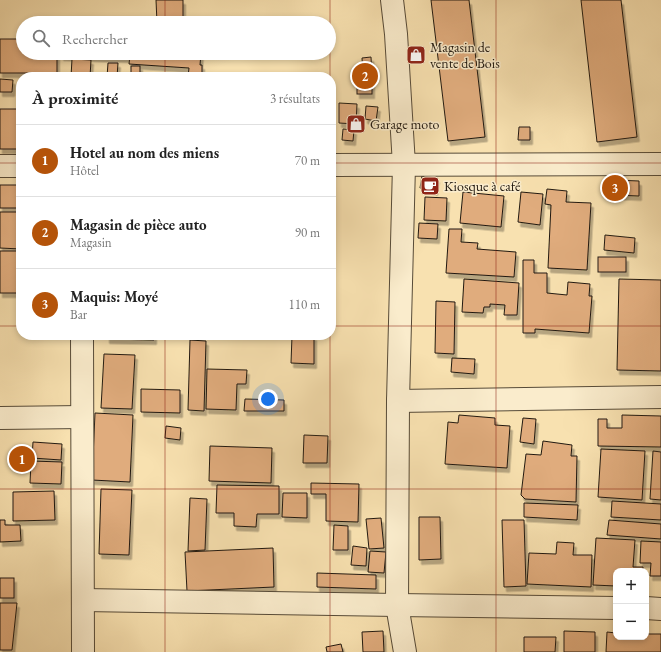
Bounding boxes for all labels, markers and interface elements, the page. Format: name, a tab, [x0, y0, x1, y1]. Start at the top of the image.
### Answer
search box	[16, 16, 336, 60]
icon: search	[30, 27, 52, 49]
text: Rechercher	[62, 29, 128, 48]
place label: Magasin de vente de Bois	[430, 38, 500, 72]
shop icon: Magasin de vente de Bois	[405, 44, 427, 66]
pin: 2	[352, 61, 378, 91]
text: À proximité	[32, 87, 118, 109]
text: 3 résultats	[270, 90, 320, 107]
shop icon: Garage moto	[345, 113, 367, 135]
place label: Garage moto	[370, 115, 440, 133]
text: Hotel au nom des miens	[70, 143, 219, 162]
text: 1	[42, 152, 48, 169]
text: 70 m	[295, 152, 320, 169]
text: Hôtel	[70, 162, 99, 179]
pin: 3	[602, 173, 628, 203]
cafe icon: Kiosque à café	[419, 175, 441, 197]
place label: Kiosque à café	[444, 177, 521, 195]
text: Magasin de pièce auto	[70, 215, 207, 234]
text: 2	[42, 224, 48, 241]
text: 90 m	[295, 224, 320, 241]
text: Magasin	[70, 234, 112, 251]
text: Maquis: Moyé	[70, 287, 158, 306]
text: 3	[42, 296, 48, 313]
text: 110 m	[289, 296, 320, 313]
text: Bar	[70, 306, 87, 323]
your location	[258, 389, 278, 409]
pin: 1	[9, 444, 35, 474]
map controls	[613, 568, 649, 640]
button: +	[613, 568, 649, 604]
button: −	[613, 604, 649, 640]

